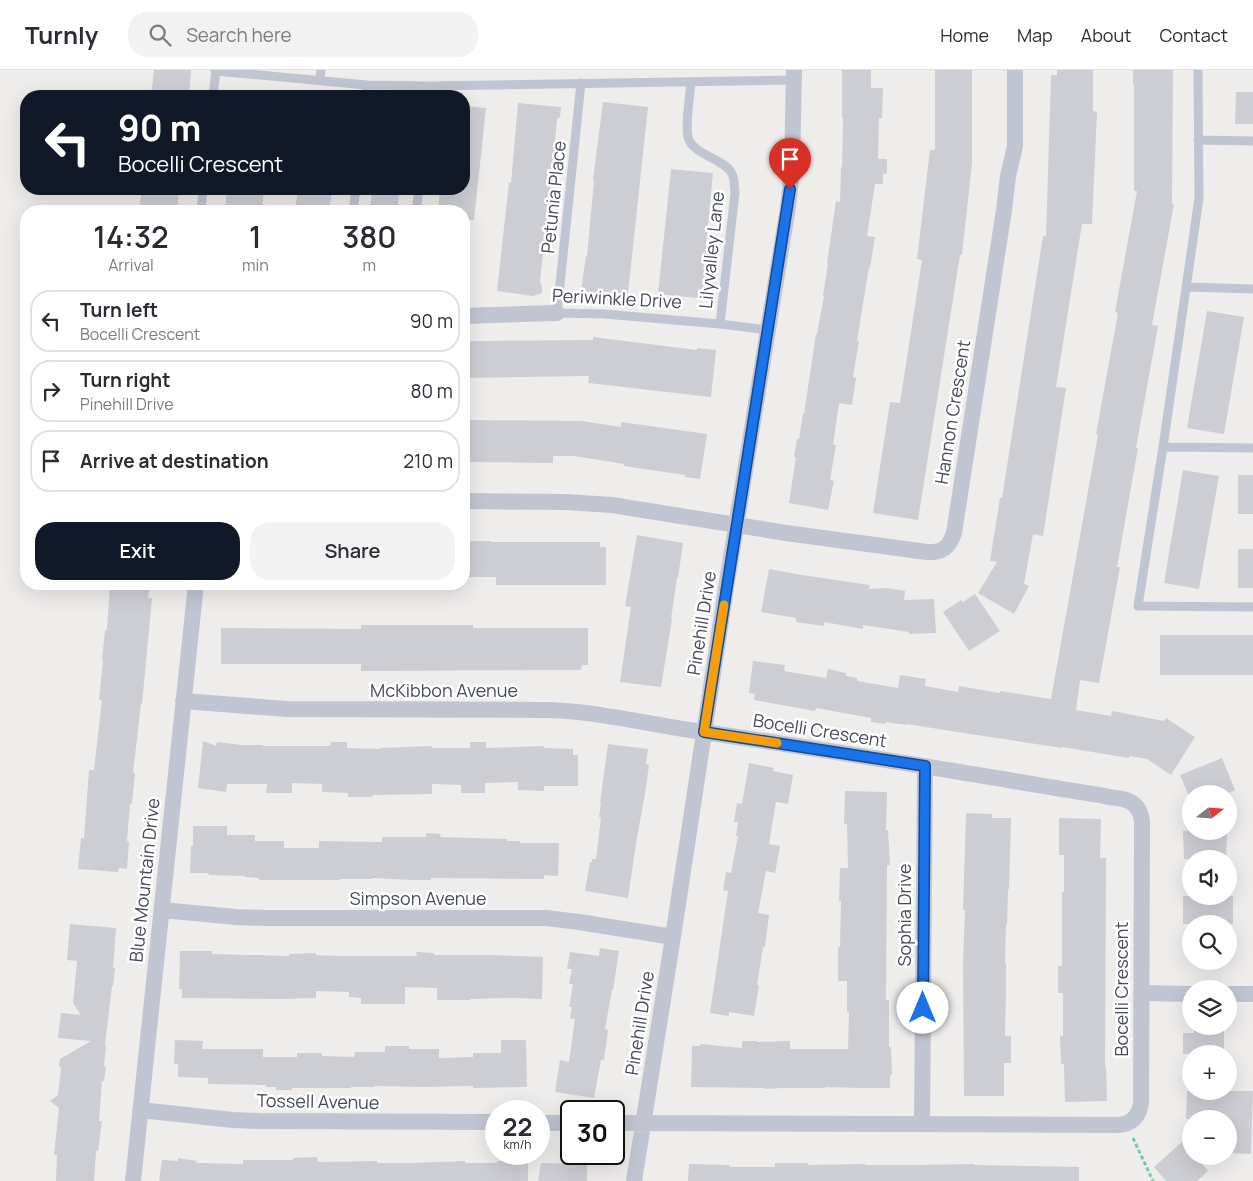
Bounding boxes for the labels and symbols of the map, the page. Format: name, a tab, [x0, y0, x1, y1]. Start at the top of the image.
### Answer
pin	[769, 138, 811, 189]
street label: Petunia Place	[535, 140, 571, 254]
street label: Lilyvalley Lane	[693, 190, 729, 310]
street label: Periwinkle Drive	[551, 283, 683, 313]
street label: Hannon Crescent	[929, 338, 975, 486]
street label: Pinehill Drive	[681, 569, 721, 677]
street label: McKibbon Avenue	[370, 678, 518, 702]
street label: Bocelli Crescent	[751, 708, 889, 752]
north arrow	[1182, 785, 1238, 840]
street label: Blue Mountain Drive	[123, 797, 165, 963]
street label: Sophia Drive	[892, 864, 916, 966]
street label: Simpson Avenue	[349, 886, 487, 910]
street label: Bocelli Crescent	[1109, 921, 1133, 1057]
street label: Pinehill Drive	[619, 969, 659, 1077]
position arrow	[896, 981, 948, 1033]
street label: Tossell Avenue	[256, 1088, 380, 1114]
speed limit sign: 30	[560, 1100, 625, 1165]

